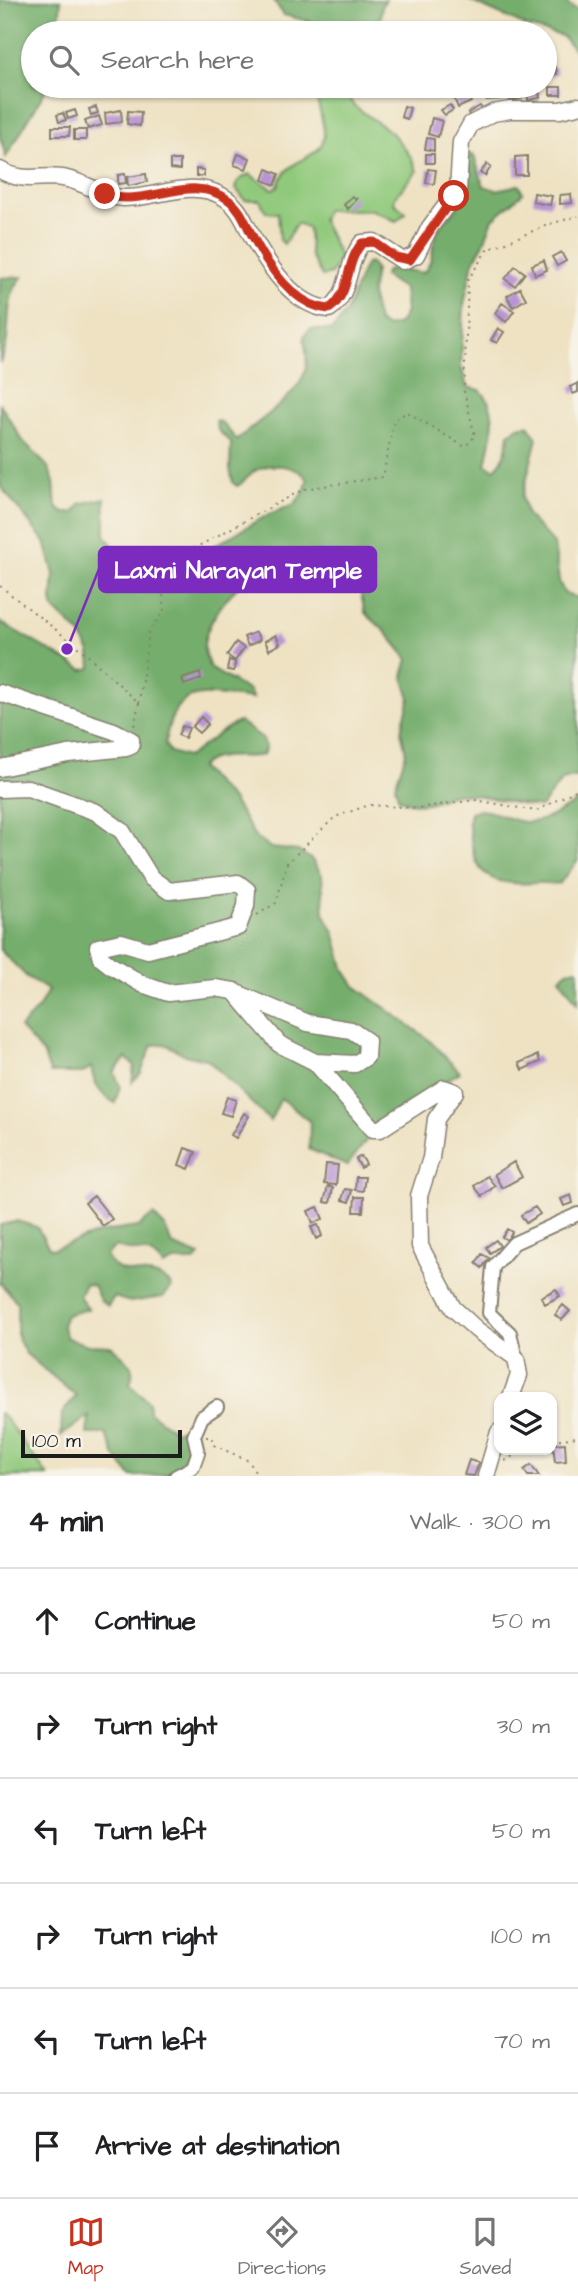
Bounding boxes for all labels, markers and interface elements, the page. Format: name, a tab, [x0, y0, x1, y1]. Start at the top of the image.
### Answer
search box	[21, 21, 557, 98]
icon: search	[45, 41, 83, 79]
text: Search here	[101, 42, 254, 78]
route end	[89, 178, 120, 209]
route start	[438, 180, 469, 211]
callout: Laxmi Narayan Temple	[99, 547, 376, 592]
text: Laxmi Narayan Temple	[114, 554, 362, 590]
map controls	[494, 1392, 557, 1455]
button: layers	[494, 1392, 557, 1455]
scale bar	[21, 1427, 182, 1459]
text: 100 m	[32, 1428, 81, 1455]
text: 4 min	[28, 1501, 103, 1543]
text: Walk · 300 m	[409, 1506, 550, 1538]
icon: ahead	[28, 1602, 66, 1640]
text: Continue	[95, 1603, 196, 1639]
text: 50 m	[492, 1605, 550, 1637]
icon: right	[28, 1707, 66, 1745]
text: Turn right	[95, 1708, 217, 1744]
text: 30 m	[497, 1710, 550, 1742]
icon: left	[28, 1812, 66, 1850]
text: Turn left	[95, 1813, 206, 1849]
text: 50 m	[492, 1815, 550, 1847]
icon: right	[28, 1917, 66, 1955]
text: Turn right	[95, 1918, 217, 1954]
text: 100 m	[491, 1920, 550, 1952]
icon: left	[28, 2022, 66, 2060]
text: Turn left	[95, 2023, 206, 2059]
text: 70 m	[494, 2025, 550, 2057]
icon: arrive	[28, 2127, 66, 2165]
text: Arrive at destination	[95, 2128, 340, 2164]
tab: Map	[67, 2213, 105, 2282]
tab: Directions	[238, 2213, 326, 2282]
tab: Saved	[460, 2213, 511, 2282]

